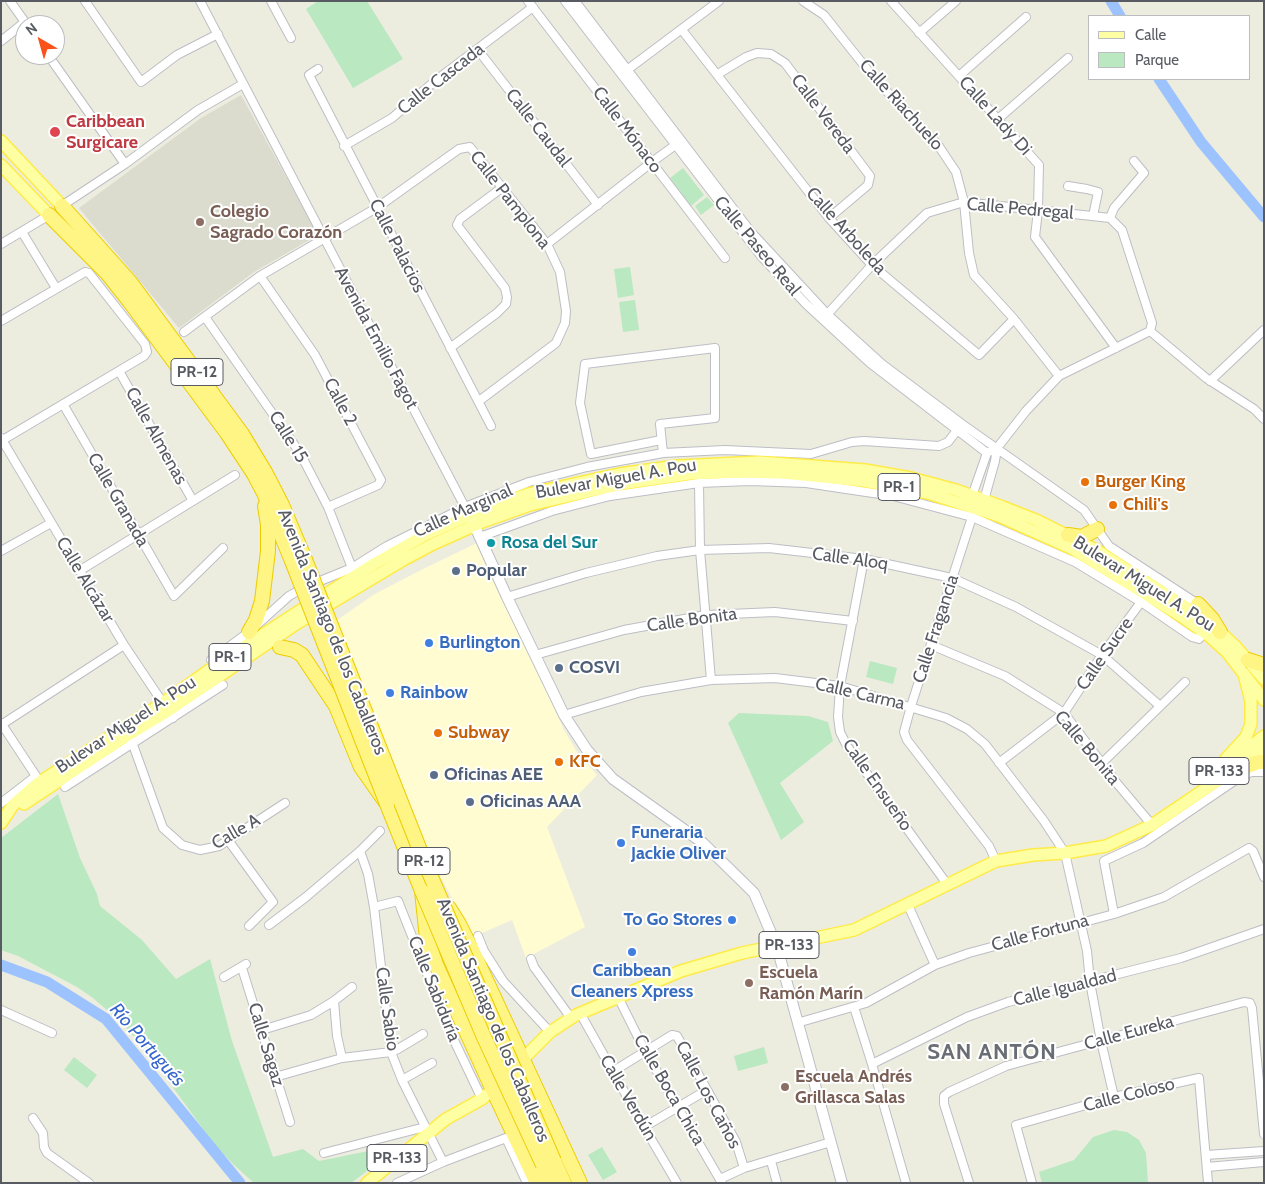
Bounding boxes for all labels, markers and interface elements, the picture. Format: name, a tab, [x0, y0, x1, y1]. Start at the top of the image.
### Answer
north arrow	[15, 15, 65, 65]
legend	[1088, 15, 1250, 80]
text: N	[22, 19, 41, 39]
text: Calle	[1135, 26, 1166, 44]
street label: Calle Cascada	[393, 38, 489, 120]
text: Parque	[1135, 51, 1179, 69]
street label: Calle Riachuelo	[854, 55, 948, 155]
street label: Calle Vereda	[786, 70, 860, 158]
street label: Calle Lady Di	[954, 72, 1036, 160]
street label: Calle Mónaco	[588, 83, 666, 177]
street label: Calle Caudal	[501, 85, 575, 171]
place label: Caribbean Surgicare	[66, 111, 145, 154]
marker: Caribbean Surgicare	[48, 125, 62, 139]
street label: Calle Pamplona	[465, 147, 555, 253]
street label: Calle Arboleda	[801, 183, 891, 279]
street label: Calle Paseo Real	[709, 192, 805, 300]
street label: Calle Pedregal	[966, 194, 1074, 224]
street label: Calle Palacios	[364, 196, 430, 296]
place label: Colegio Sagrado Corazón	[210, 201, 342, 243]
marker: Colegio Sagrado Corazón	[194, 216, 206, 228]
street label: Avenida Emilio Fagot	[329, 263, 423, 413]
road number: PR-12	[171, 358, 223, 386]
street label: Calle 2	[319, 374, 361, 430]
street label: Calle Almenas	[120, 384, 192, 488]
street label: Calle 15	[264, 407, 312, 467]
street label: Calle Granada	[82, 449, 154, 551]
street label: Bulevar Miguel A. Pou	[534, 454, 698, 504]
place label: Burger King	[1095, 471, 1185, 493]
road number: PR-1	[878, 474, 920, 501]
marker: Burger King	[1079, 476, 1091, 488]
street label: Calle Marginal	[410, 480, 516, 542]
place label: Chili's	[1123, 494, 1168, 516]
marker: Chili's	[1107, 499, 1119, 511]
street label: Avenida Santiago de los Caballeros	[273, 506, 391, 758]
place label: Rosa del Sur	[501, 532, 597, 554]
street label: Bulevar Miguel A. Pou	[1069, 532, 1219, 636]
street label: Calle Alcázar	[51, 533, 119, 627]
marker: Rosa del Sur	[485, 537, 497, 549]
street label: Calle Aloq	[811, 543, 889, 575]
place label: Popular	[466, 560, 527, 582]
marker: Popular	[450, 565, 462, 577]
street label: Calle Fragancia	[908, 572, 964, 686]
street label: Calle Bonita	[646, 603, 738, 637]
street label: Calle Sucre	[1072, 613, 1138, 695]
place label: Burlington	[439, 632, 520, 654]
marker: Burlington	[423, 637, 435, 649]
road number: PR-1	[209, 644, 251, 670]
place label: COSVI	[569, 657, 620, 679]
marker: COSVI	[553, 662, 565, 674]
street label: Bulevar Miguel A. Pou	[52, 672, 200, 778]
street label: Calle Carma	[813, 673, 907, 715]
place label: Rainbow	[400, 682, 468, 704]
marker: Rainbow	[384, 687, 396, 699]
street label: Calle Bonita	[1050, 706, 1124, 790]
place label: Subway	[448, 722, 510, 744]
marker: Subway	[432, 727, 444, 739]
street label: Calle Ensueño	[837, 735, 917, 835]
place label: KFC	[569, 751, 601, 773]
marker: KFC	[553, 756, 565, 768]
road number: PR-133	[1189, 758, 1249, 784]
place label: Oficinas AEE	[444, 764, 543, 786]
marker: Oficinas AEE	[428, 769, 440, 781]
place label: Oficinas AAA	[480, 791, 581, 813]
marker: Oficinas AAA	[464, 796, 476, 808]
street label: Calle A	[208, 810, 264, 854]
place label: Funeraria Jackie Oliver	[631, 822, 726, 864]
marker: Funeraria Jackie Oliver	[615, 837, 627, 849]
road number: PR-12	[398, 848, 450, 874]
street label: Avenida Santiago de los Caballeros	[432, 895, 554, 1145]
place label: To Go Stores	[624, 909, 722, 931]
street label: Calle Fortuna	[989, 910, 1091, 956]
marker: To Go Stores	[726, 914, 738, 926]
road number: PR-133	[759, 932, 819, 958]
street label: Calle Sabiduría	[403, 933, 465, 1045]
marker: Caribbean Cleaners Xpress	[626, 946, 638, 958]
place label: Caribbean Cleaners Xpress	[571, 960, 693, 1002]
place label: Escuela Ramón Marín	[759, 962, 863, 1004]
street label: Calle Igualdad	[1011, 965, 1119, 1011]
street label: Calle Sabio	[370, 966, 404, 1052]
marker: Escuela Ramón Marín	[743, 977, 755, 989]
water label: Río Portugués	[105, 999, 189, 1091]
street label: Calle Sagaz	[243, 1000, 289, 1090]
street label: Calle Eureka	[1082, 1011, 1176, 1055]
street label: Calle Boca Chica	[629, 1031, 709, 1149]
street label: Calle Los Caños	[671, 1037, 745, 1153]
district label: SAN ANTÓN	[926, 1040, 1058, 1066]
street label: Calle Verdún	[595, 1051, 661, 1145]
place label: Escuela Andrés Grillasca Salas	[795, 1066, 912, 1108]
street label: Calle Coloso	[1081, 1073, 1177, 1117]
marker: Escuela Andrés Grillasca Salas	[779, 1081, 791, 1093]
road number: PR-133	[367, 1144, 427, 1172]

